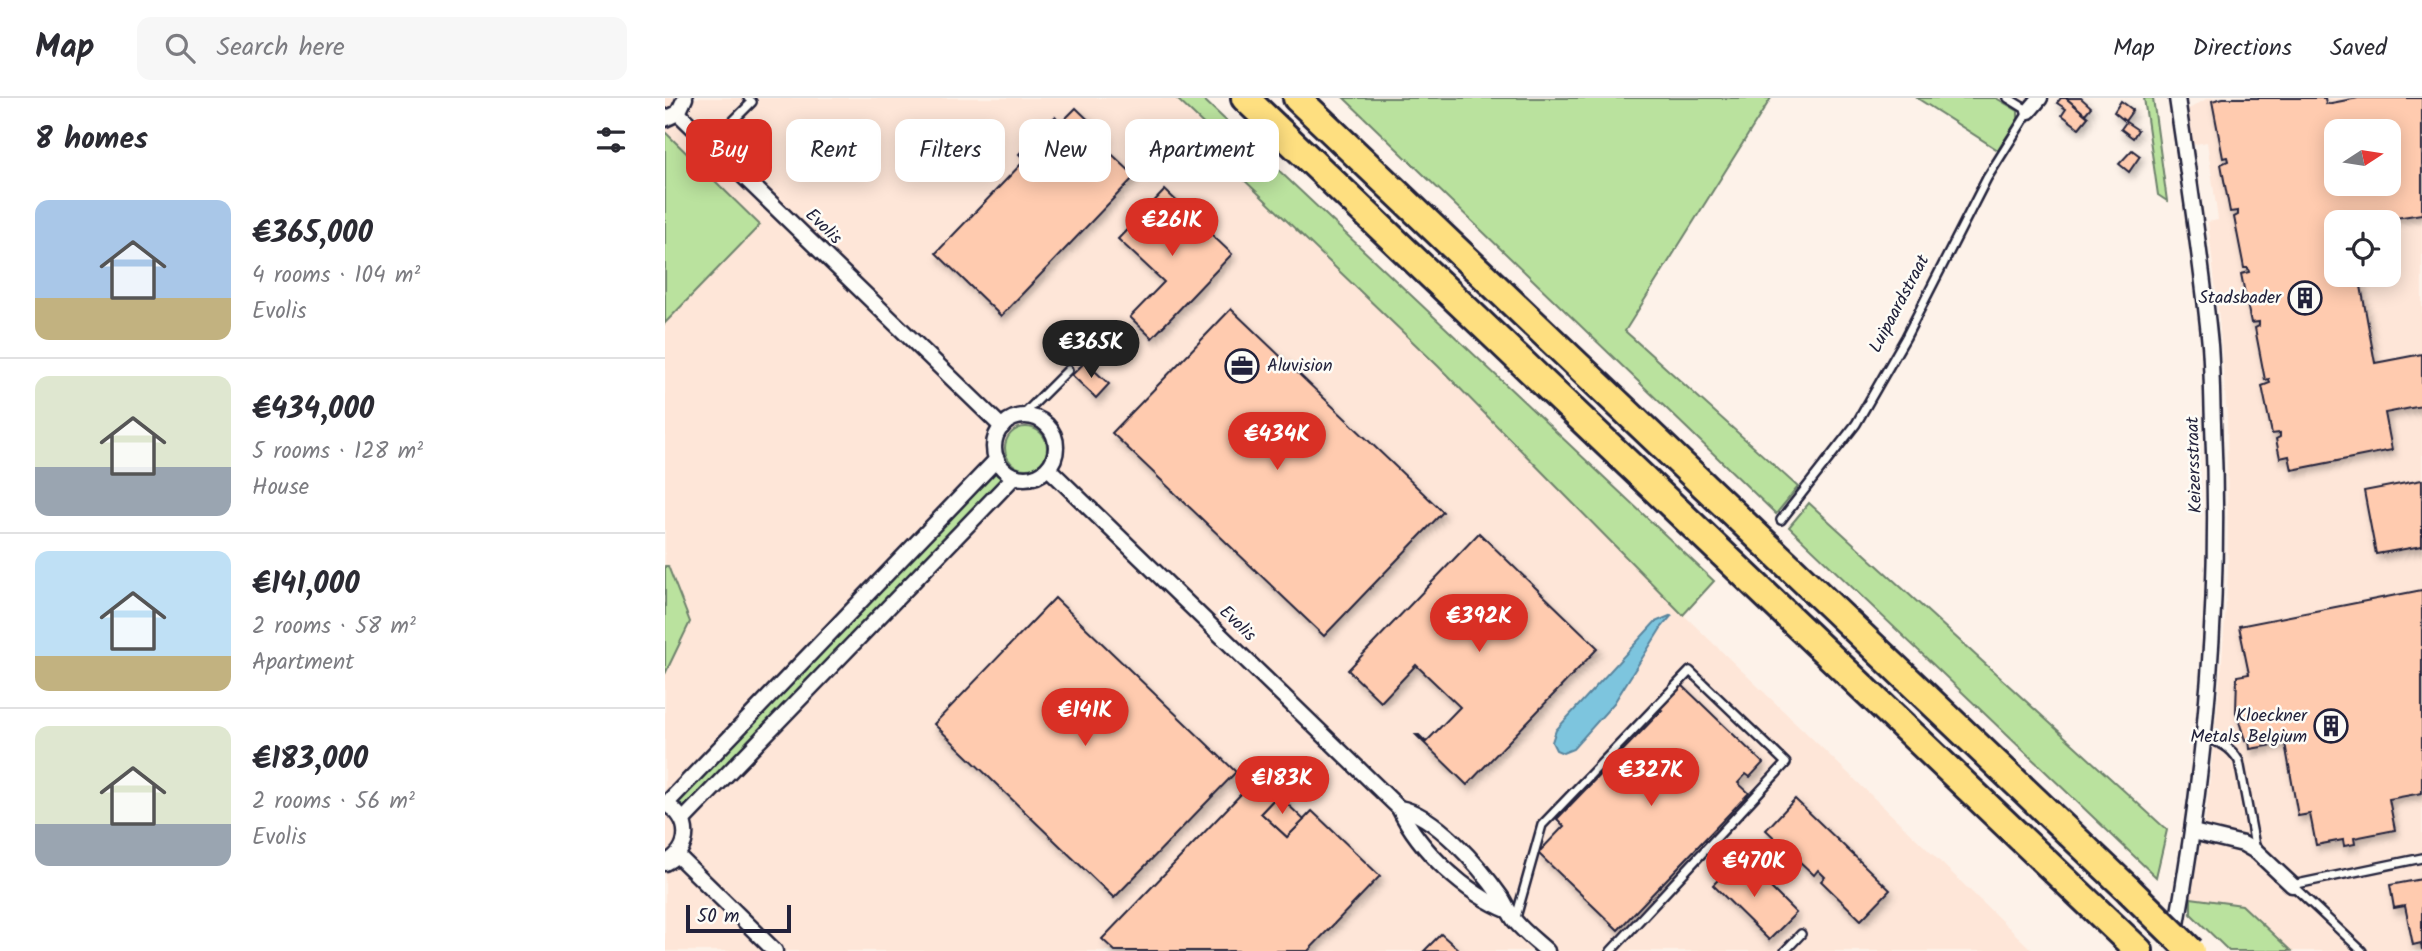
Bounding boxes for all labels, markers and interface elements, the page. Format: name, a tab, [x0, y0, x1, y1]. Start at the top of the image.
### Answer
search box	[137, 17, 627, 80]
text: Map	[35, 22, 95, 75]
text: Search here	[217, 27, 345, 69]
icon: search	[161, 29, 199, 67]
text: Map	[2113, 29, 2155, 68]
text: Directions	[2193, 29, 2292, 68]
text: Saved	[2330, 29, 2387, 68]
text: 8 homes	[35, 116, 148, 164]
chip: Buy	[686, 119, 772, 182]
chip: Rent	[786, 119, 881, 182]
chip: Filters	[895, 119, 1005, 182]
chip: New	[1019, 119, 1111, 182]
chip: Apartment	[1125, 119, 1279, 182]
north arrow	[2324, 119, 2401, 196]
map controls	[2324, 119, 2401, 287]
icon: filters	[592, 121, 630, 159]
pin: €261K	[1123, 198, 1221, 258]
street label: Evolis	[798, 202, 849, 252]
text: €261K	[1141, 203, 1203, 239]
text: €365,000	[252, 210, 373, 258]
button: locate	[2324, 210, 2401, 287]
icon: home	[91, 228, 175, 312]
street label: Luipaardstraat	[1862, 249, 1939, 358]
text: 4 rooms · 104 m²	[252, 258, 420, 294]
building icon: Stadsbader	[2286, 279, 2324, 317]
place label: Stadsbader	[2198, 284, 2282, 313]
text: Evolis	[252, 294, 307, 330]
pin: €365K	[1042, 320, 1140, 380]
text: €365K	[1058, 325, 1124, 361]
office icon: Aluvision	[1223, 347, 1261, 385]
place label: Aluvision	[1267, 352, 1333, 381]
text: €434,000	[252, 386, 374, 434]
icon: home	[91, 404, 175, 488]
pin: €434K	[1228, 412, 1326, 472]
street label: Keizersstraat	[2179, 415, 2211, 514]
text: €434K	[1244, 417, 1310, 453]
text: 5 rooms · 128 m²	[252, 434, 423, 470]
text: House	[252, 470, 309, 506]
text: €141,000	[252, 561, 360, 609]
icon: home	[91, 579, 175, 663]
pin: €392K	[1430, 594, 1528, 654]
street label: Evolis	[1212, 599, 1263, 649]
text: €392K	[1446, 599, 1512, 635]
text: 2 rooms · 58 m²	[252, 609, 416, 645]
text: Apartment	[252, 645, 354, 681]
pin: €141K	[1036, 688, 1134, 748]
text: €141K	[1058, 693, 1112, 729]
place label: Kloeckner Metals Belgium	[2190, 702, 2308, 752]
building icon: Kloeckner Metals Belgium	[2312, 707, 2350, 745]
text: €183,000	[252, 736, 368, 784]
pin: €327K	[1602, 748, 1700, 808]
text: €327K	[1618, 753, 1684, 789]
icon: home	[91, 754, 175, 838]
pin: €183K	[1233, 756, 1331, 816]
text: €183K	[1251, 761, 1313, 797]
text: 2 rooms · 56 m²	[252, 784, 415, 820]
text: Evolis	[252, 820, 307, 856]
pin: €470K	[1705, 840, 1803, 899]
text: €470K	[1722, 844, 1786, 880]
scale bar	[686, 902, 791, 934]
text: 50 m	[697, 902, 739, 932]

